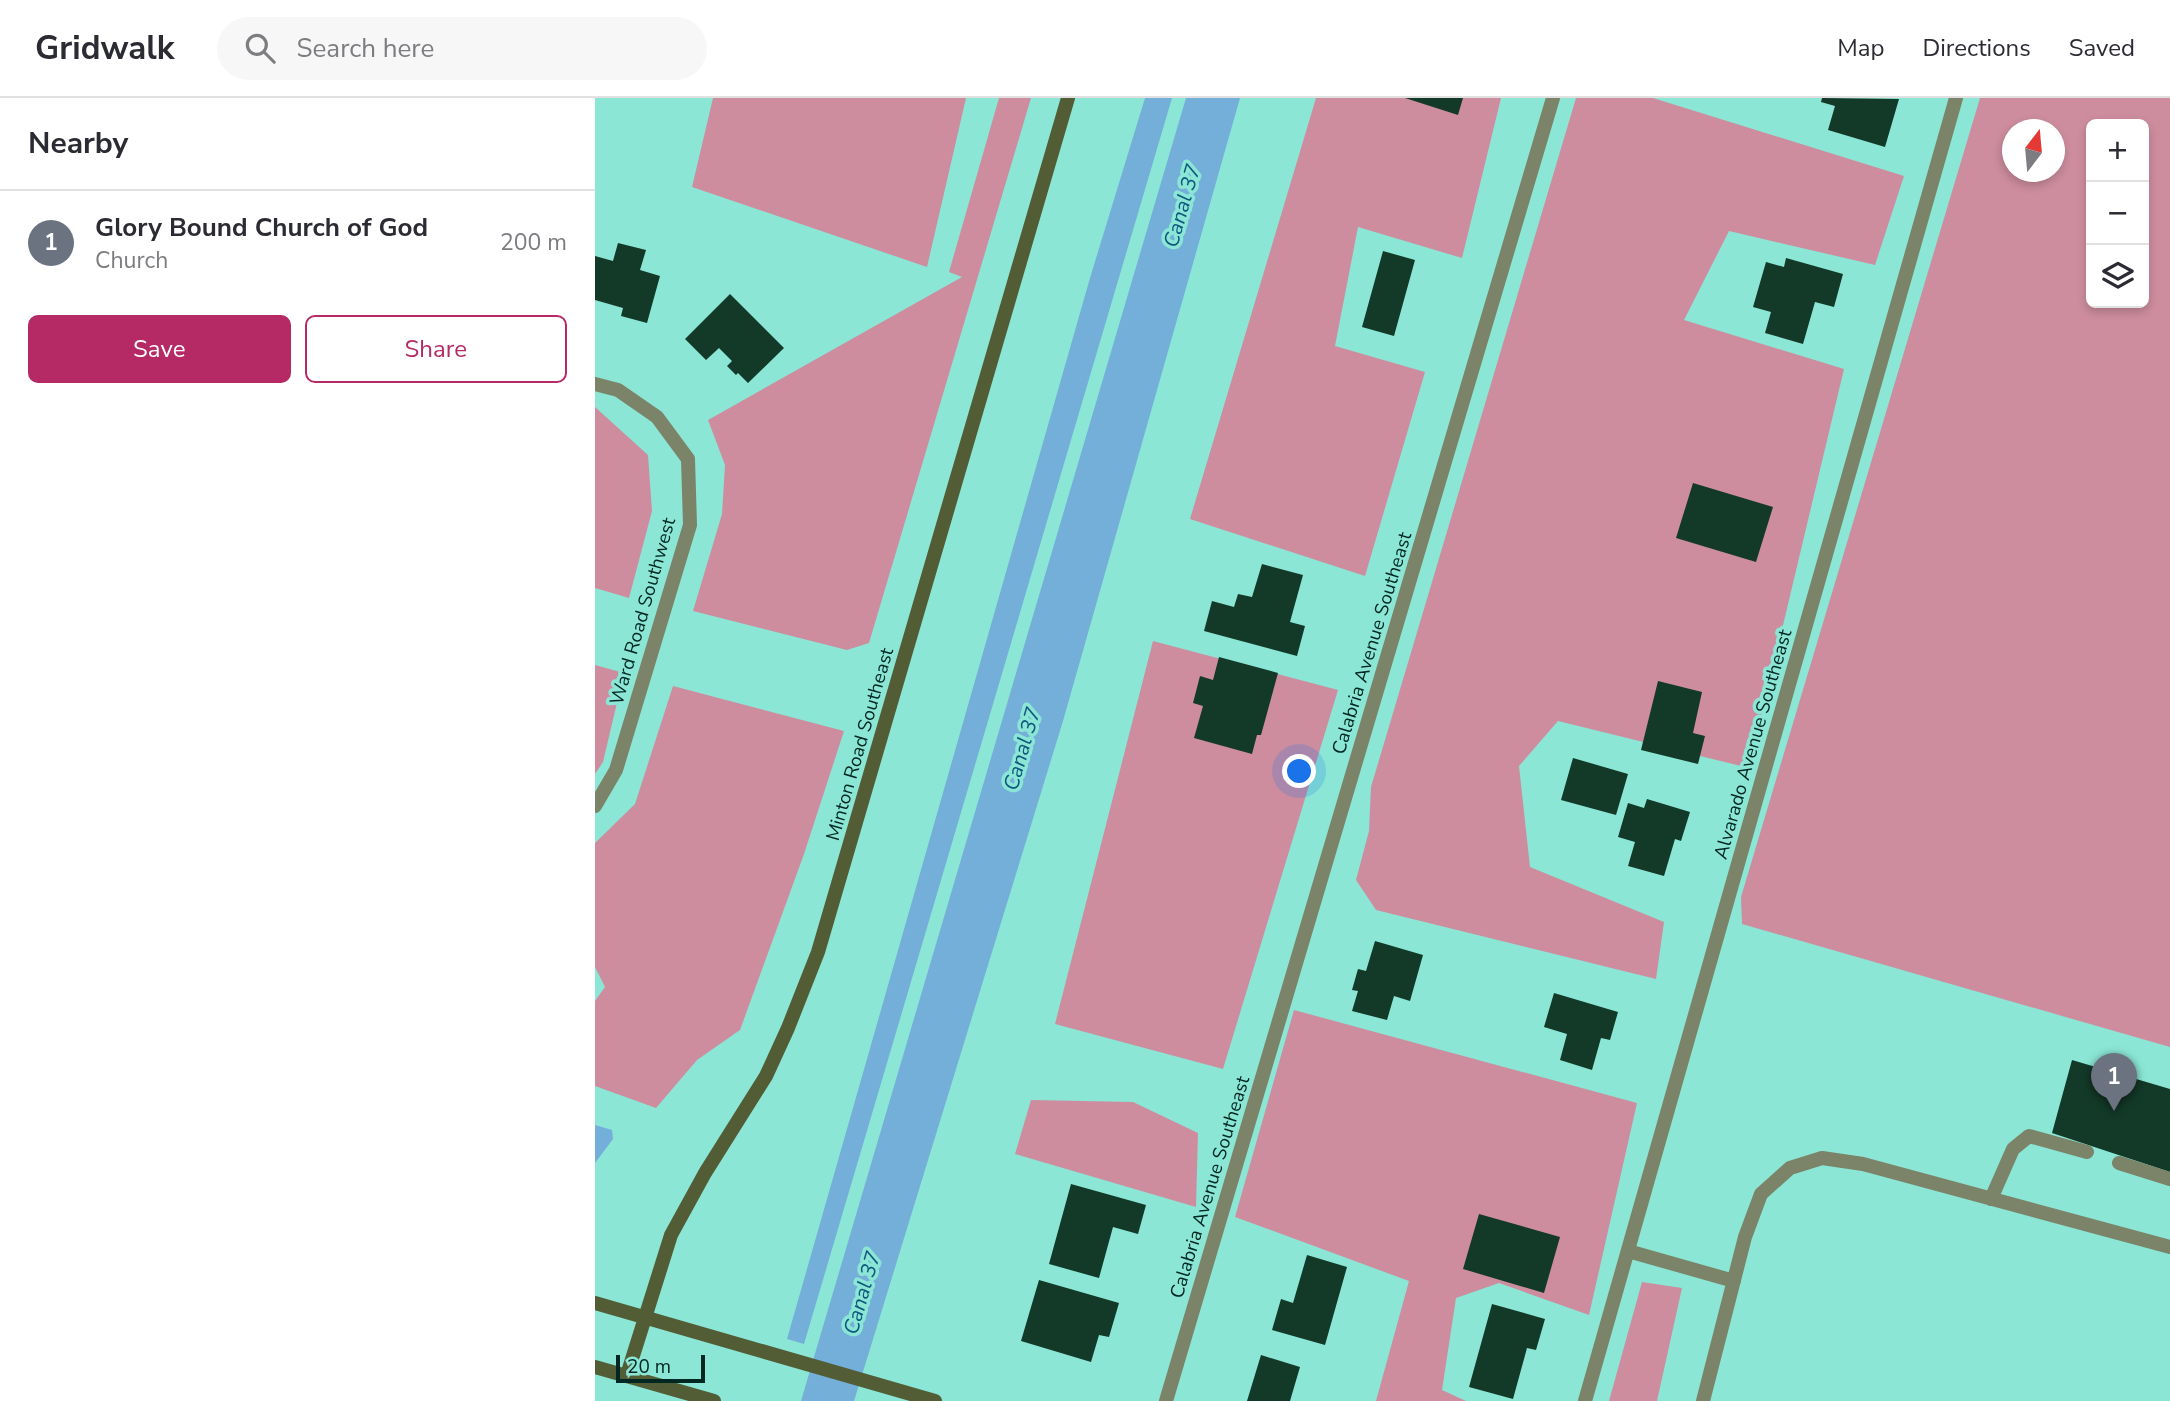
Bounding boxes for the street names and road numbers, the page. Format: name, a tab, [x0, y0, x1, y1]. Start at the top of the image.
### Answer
street label: Ward Road Southwest	[604, 514, 682, 708]
street label: Calabria Avenue Southeast	[1326, 529, 1418, 758]
street label: Alvarado Avenue Southeast	[1708, 626, 1798, 862]
street label: Minton Road Southeast	[820, 644, 900, 844]
street label: Calabria Avenue Southeast	[1164, 1073, 1256, 1302]

